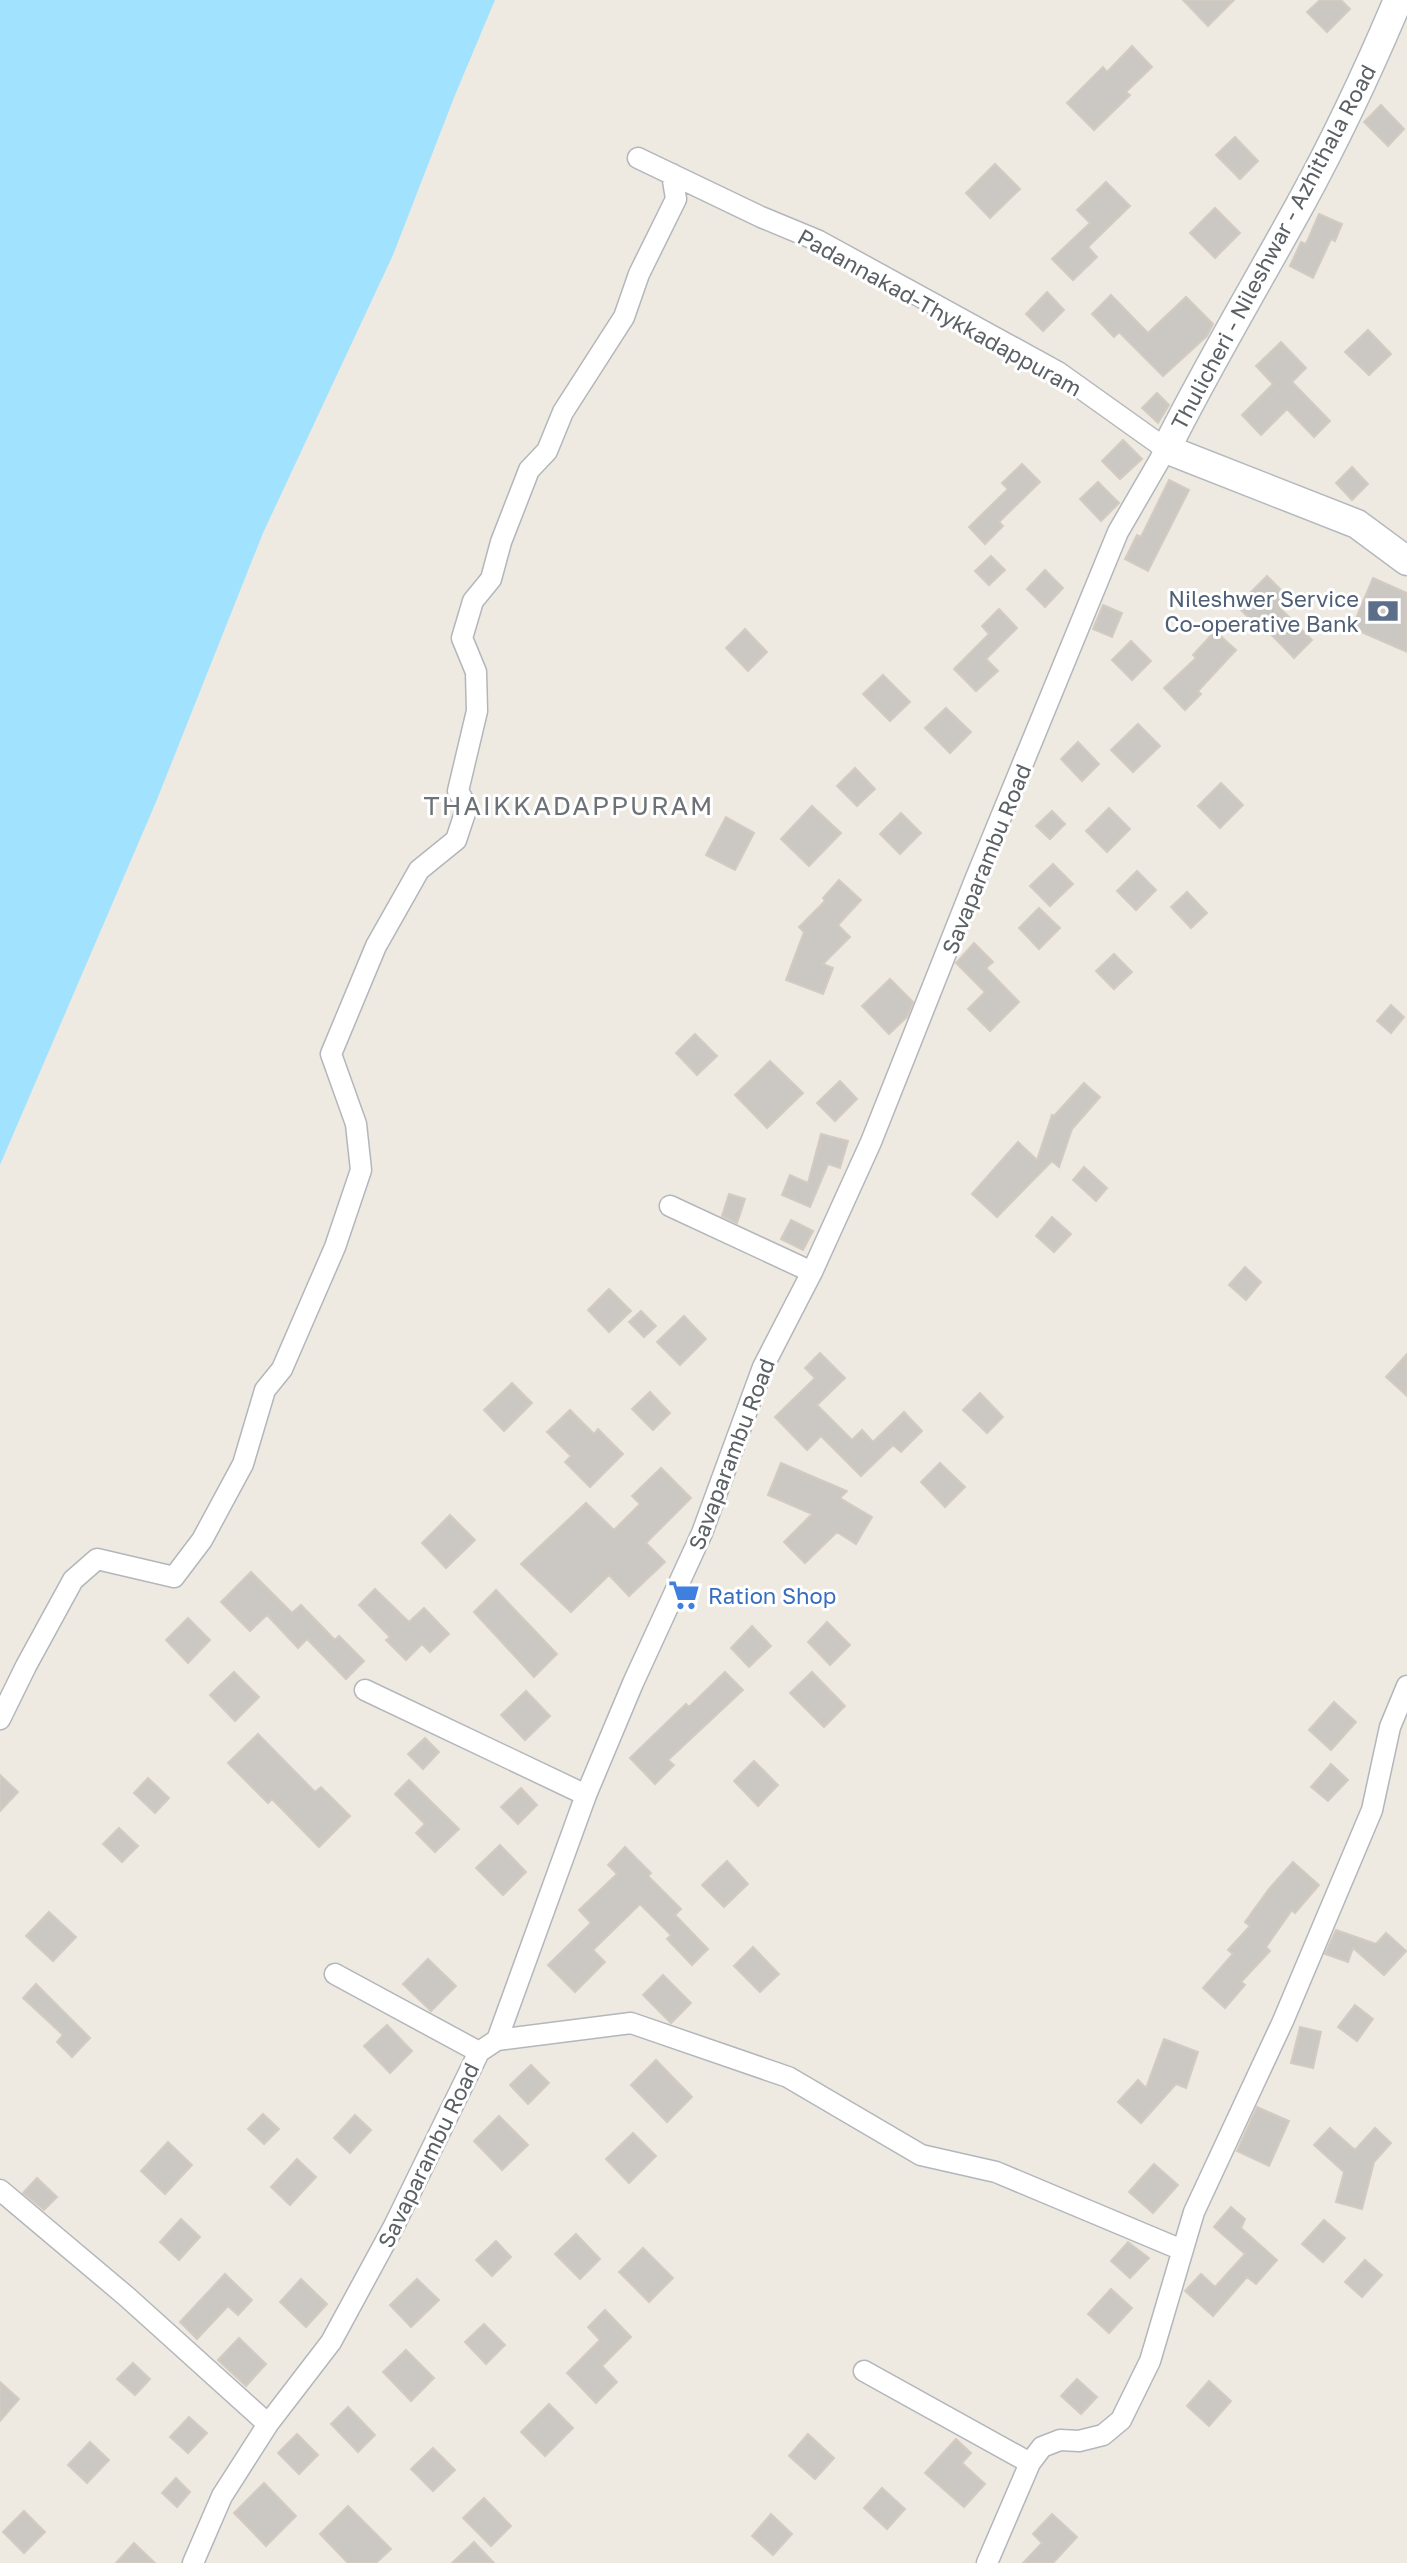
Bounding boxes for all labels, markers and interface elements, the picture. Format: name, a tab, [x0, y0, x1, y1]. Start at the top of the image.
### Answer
street label: Thulicheri - Nileshwar - Azhithala Road	[1165, 60, 1381, 434]
street label: Padannakad-Thykkadappuram	[793, 222, 1087, 402]
place label: Nileshwer Service Co-operative Bank	[1164, 585, 1359, 637]
bank icon: Nileshwer Service Co-operative Bank	[1366, 594, 1400, 628]
street label: Savaparambu Road	[936, 760, 1036, 958]
district label: THAIKKADAPPURAM	[424, 790, 714, 821]
street label: Savaparambu Road	[682, 1355, 780, 1553]
supermarket icon: Ration Shop	[667, 1578, 701, 1612]
place label: Ration Shop	[708, 1582, 836, 1609]
street label: Savaparambu Road	[371, 2058, 485, 2252]

